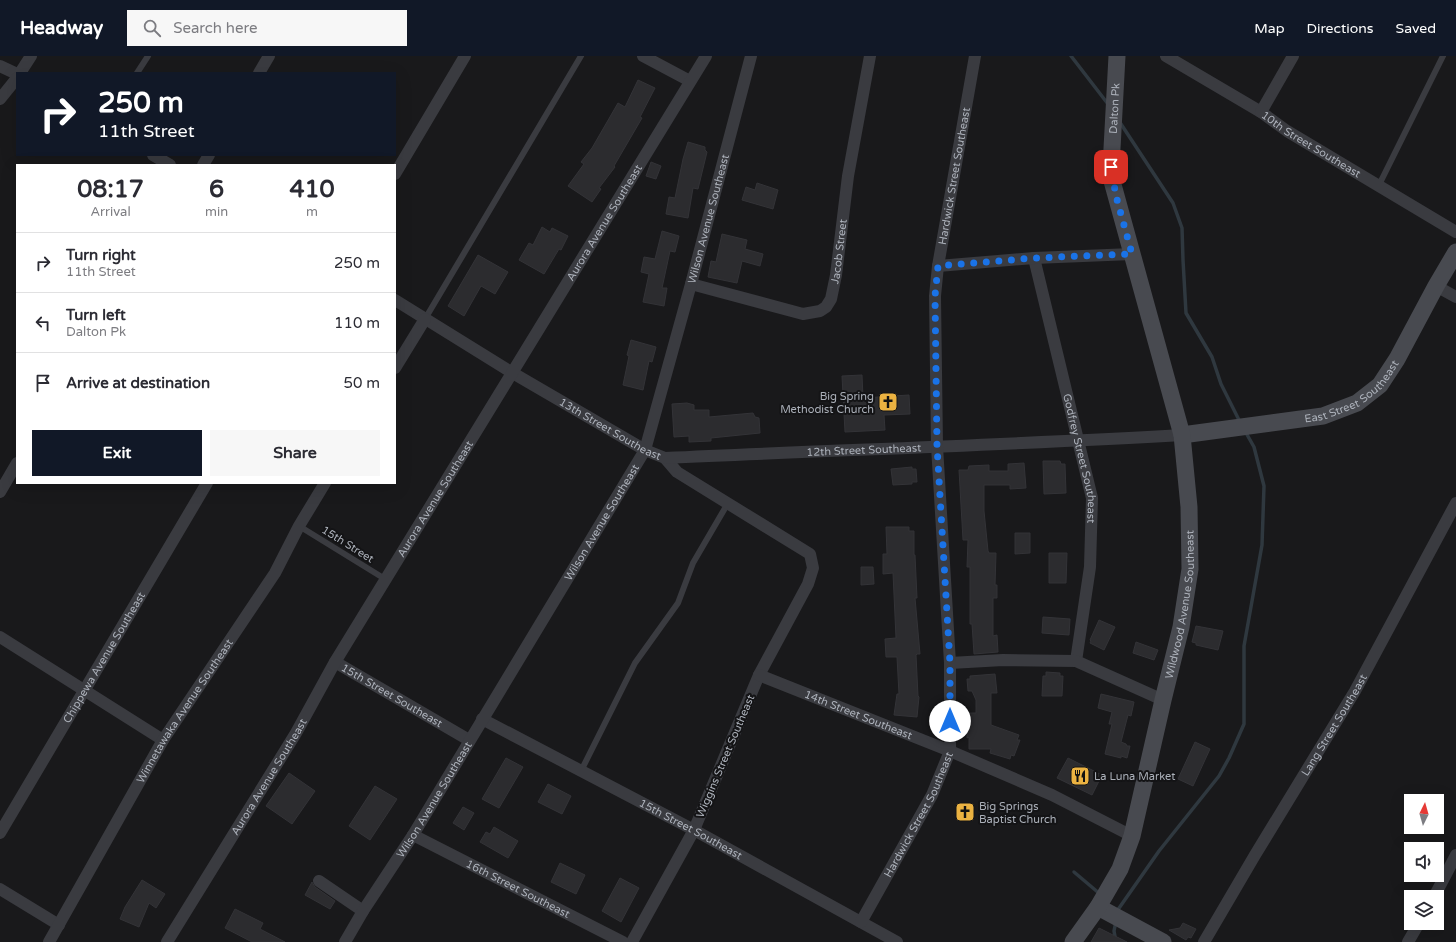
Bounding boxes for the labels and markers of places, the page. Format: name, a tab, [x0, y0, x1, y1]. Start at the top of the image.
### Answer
pin	[1094, 150, 1128, 184]
place label: Big Spring Methodist Church	[780, 390, 874, 416]
church icon: Big Spring Methodist Church	[877, 391, 899, 413]
restaurant icon: La Luna Market	[1069, 765, 1091, 787]
place label: La Luna Market	[1094, 770, 1176, 783]
place label: Big Springs Baptist Church	[979, 800, 1057, 826]
church icon: Big Springs Baptist Church	[954, 801, 976, 823]

